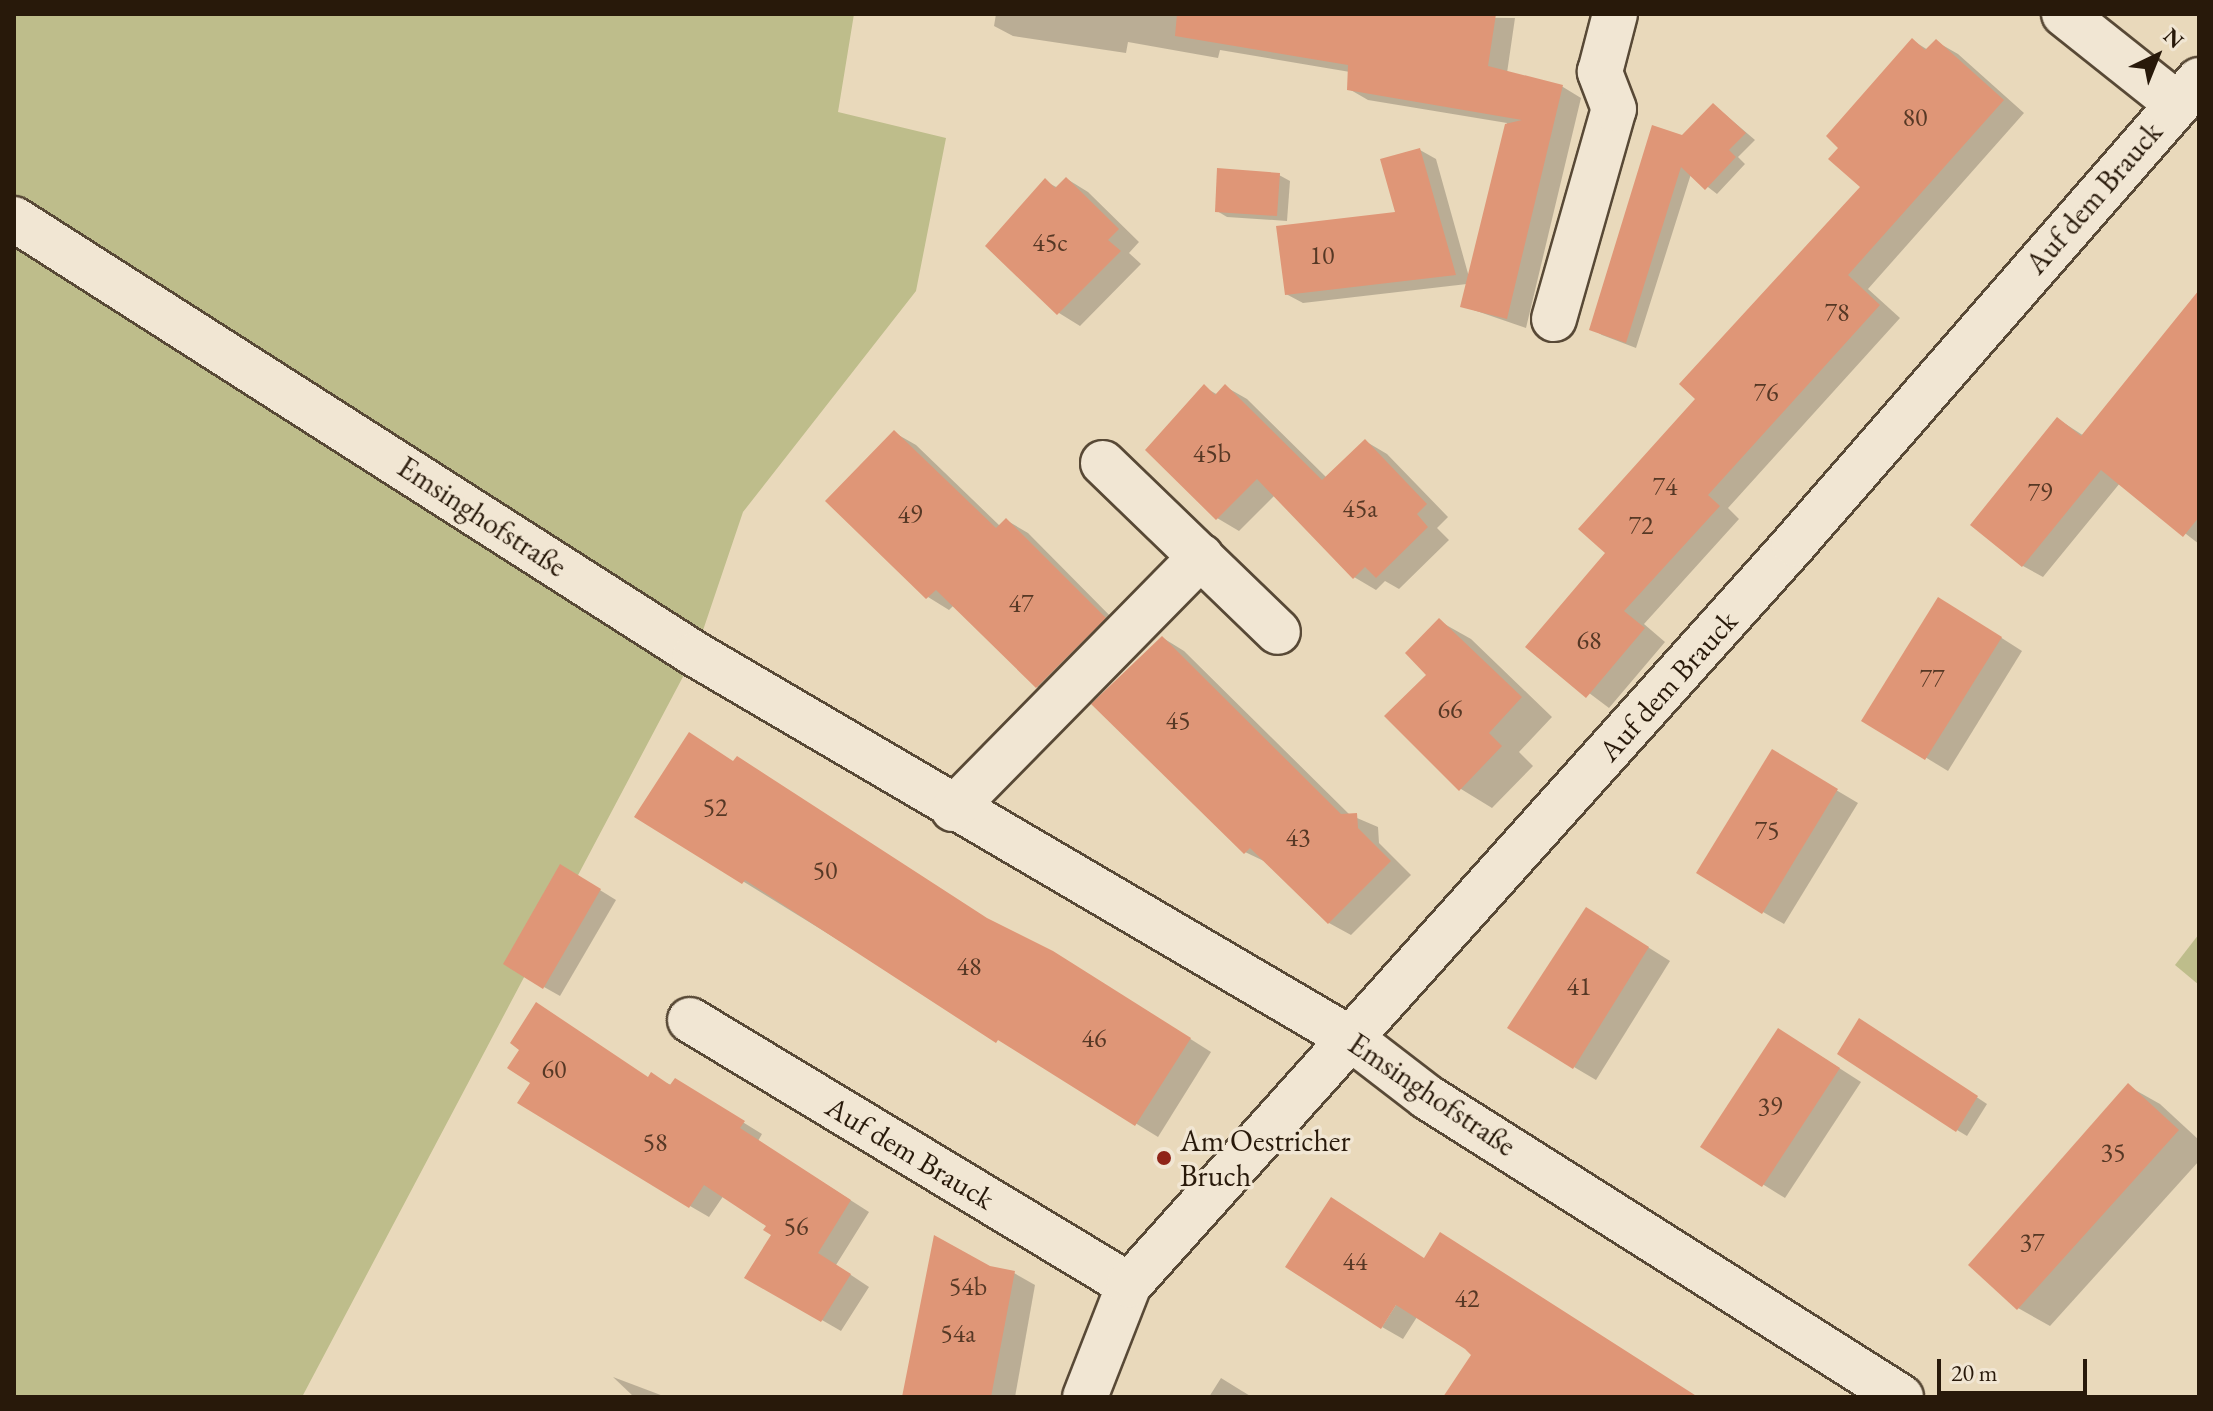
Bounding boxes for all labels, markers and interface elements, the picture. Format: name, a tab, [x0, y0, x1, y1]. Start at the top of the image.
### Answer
north arrow	[2117, 16, 2197, 96]
text: N	[2157, 21, 2190, 55]
house number: 80	[1903, 102, 1927, 134]
street label: Auf dem Brauck	[2018, 114, 2170, 282]
house number: 45c	[1032, 227, 1068, 259]
house number: 10	[1310, 240, 1334, 272]
house number: 78	[1825, 297, 1849, 329]
house number: 76	[1754, 377, 1778, 409]
house number: 45b	[1193, 438, 1231, 470]
street label: Emsinghofstraße	[391, 449, 573, 585]
house number: 74	[1653, 471, 1677, 503]
house number: 79	[2028, 477, 2052, 509]
house number: 45a	[1342, 493, 1378, 525]
house number: 49	[898, 499, 922, 531]
house number: 72	[1629, 510, 1653, 542]
house number: 47	[1009, 588, 1033, 620]
street label: Auf dem Brauck	[1591, 603, 1745, 769]
house number: 68	[1577, 625, 1601, 657]
house number: 77	[1920, 663, 1944, 695]
house number: 66	[1438, 694, 1462, 726]
house number: 45	[1166, 705, 1190, 737]
house number: 52	[703, 792, 727, 824]
house number: 75	[1755, 815, 1779, 847]
house number: 43	[1286, 822, 1310, 854]
house number: 50	[813, 855, 837, 887]
house number: 48	[957, 951, 981, 983]
house number: 41	[1567, 971, 1591, 1003]
house number: 46	[1082, 1023, 1106, 1055]
street label: Emsinghofstraße	[1342, 1026, 1522, 1164]
house number: 60	[542, 1054, 566, 1086]
street label: Auf dem Brauck	[819, 1089, 1001, 1217]
house number: 39	[1758, 1091, 1782, 1123]
place label: Am Oestricher Bruch	[1180, 1123, 1351, 1194]
house number: 58	[643, 1127, 667, 1159]
house number: 35	[2101, 1137, 2125, 1169]
marker: Am Oestricher Bruch	[1155, 1149, 1173, 1167]
house number: 56	[784, 1211, 808, 1243]
house number: 37	[2020, 1227, 2044, 1259]
house number: 44	[1343, 1246, 1367, 1278]
house number: 54b	[949, 1271, 987, 1303]
house number: 42	[1455, 1283, 1479, 1315]
house number: 54a	[940, 1318, 976, 1350]
scale bar	[1941, 1343, 2091, 1393]
text: 20 m	[1951, 1357, 1998, 1388]

